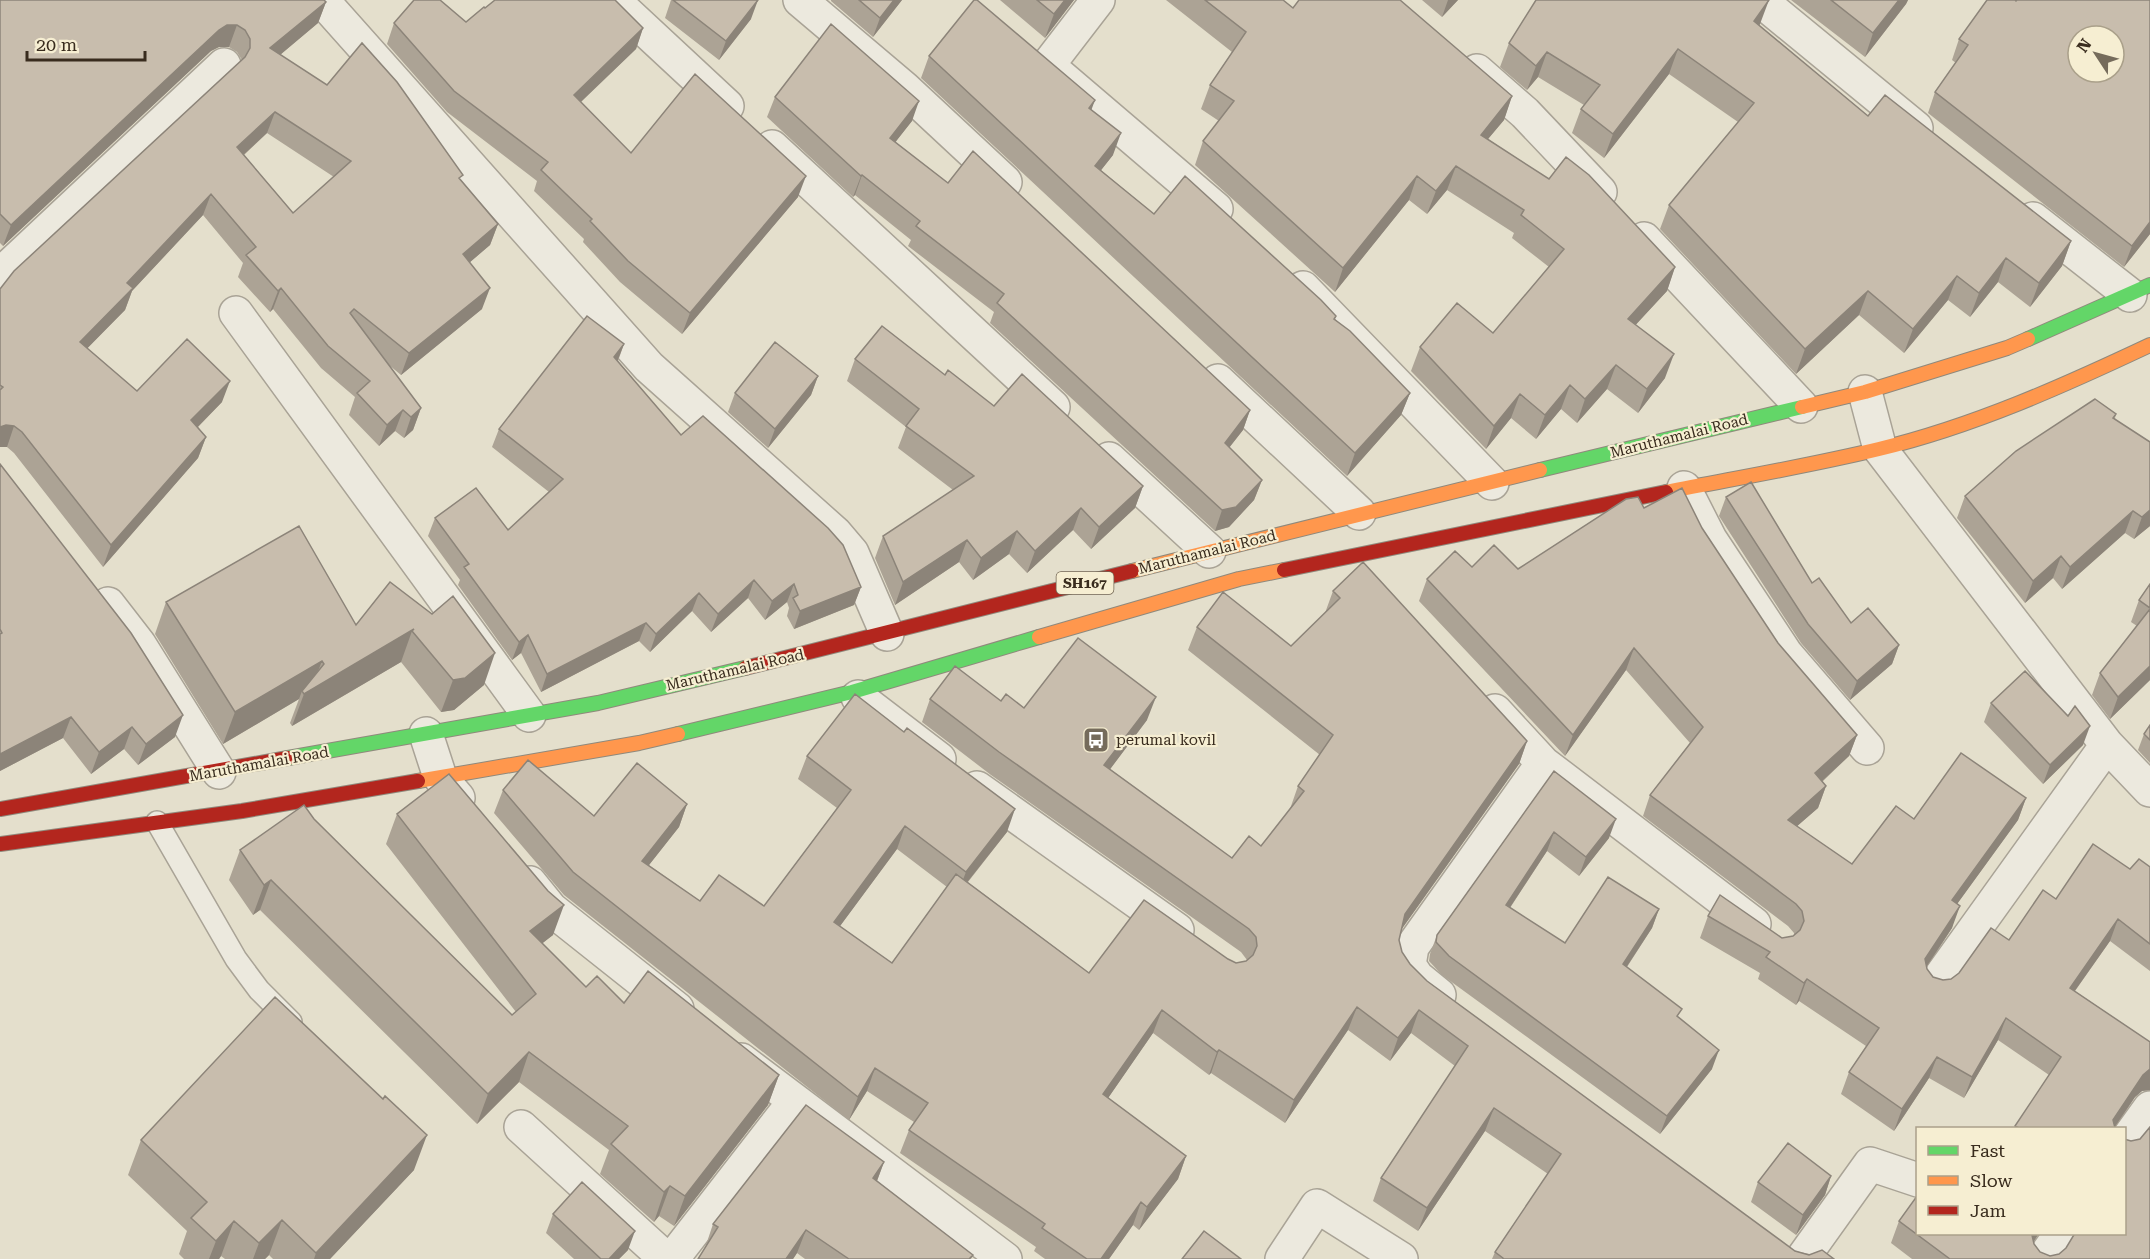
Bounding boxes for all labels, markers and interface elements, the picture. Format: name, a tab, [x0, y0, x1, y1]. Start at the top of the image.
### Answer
scale bar	[27, 24, 146, 62]
north arrow	[2066, 24, 2126, 84]
text: 20 m	[36, 34, 77, 55]
text: N	[2073, 35, 2096, 56]
street label: Maruthamalai Road	[1608, 410, 1750, 462]
street label: Maruthamalai Road	[1136, 526, 1278, 578]
road number: SH167	[1056, 572, 1114, 594]
street label: Maruthamalai Road	[664, 645, 806, 695]
bus stop icon: perumal kovil	[1081, 725, 1111, 755]
place label: perumal kovil	[1116, 731, 1216, 749]
street label: Maruthamalai Road	[188, 743, 330, 785]
legend	[1916, 1127, 2126, 1235]
text: Fast	[1970, 1140, 2005, 1161]
text: Slow	[1970, 1170, 2012, 1191]
text: Jam	[1970, 1200, 2006, 1221]

